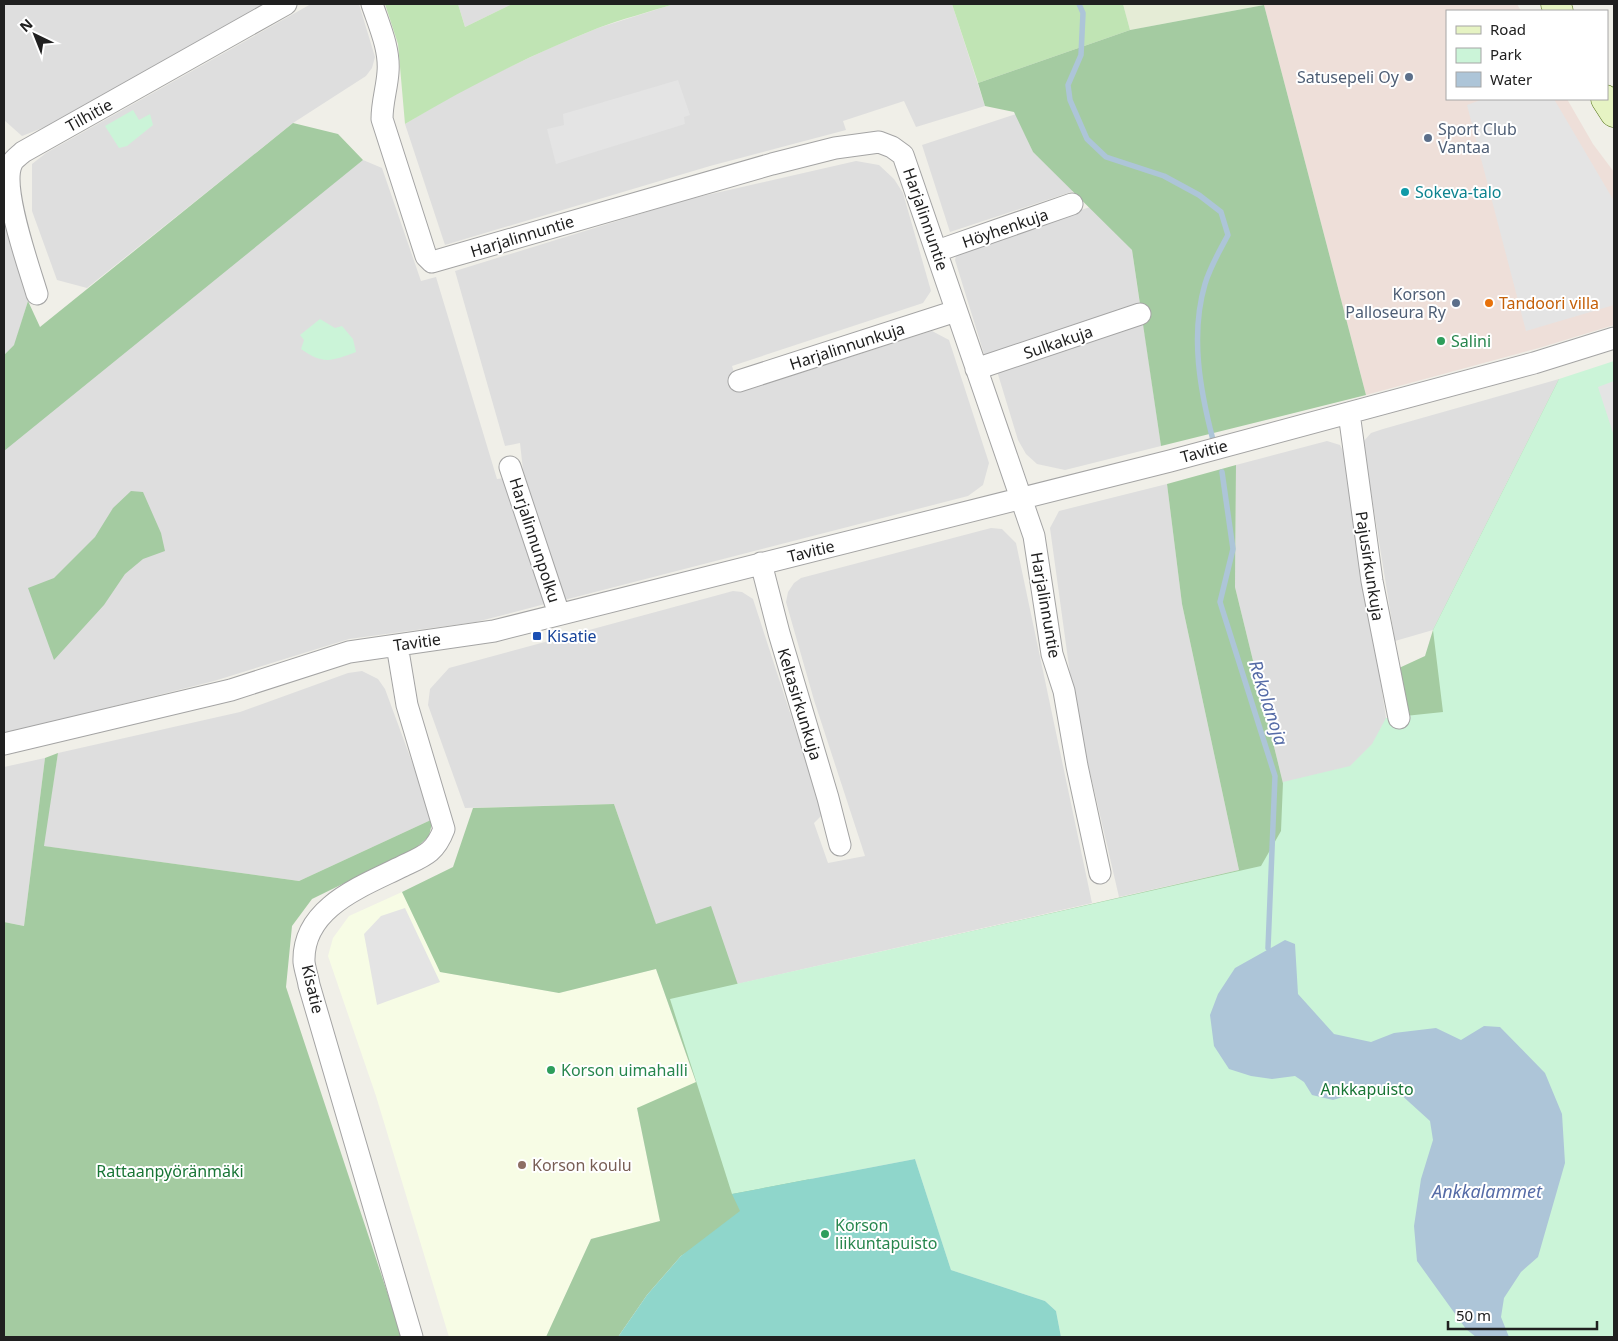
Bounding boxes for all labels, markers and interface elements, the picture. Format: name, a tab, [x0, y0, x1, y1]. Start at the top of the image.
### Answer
north arrow	[10, 10, 60, 60]
legend	[1446, 10, 1608, 100]
text: N	[15, 14, 36, 36]
text: Road	[1490, 19, 1526, 39]
text: Park	[1490, 44, 1522, 64]
place label: Satusepeli Oy	[1297, 66, 1400, 88]
text: Water	[1490, 69, 1532, 89]
marker: Satusepeli Oy	[1403, 71, 1415, 83]
street label: Tilhitie	[62, 93, 116, 137]
place label: Sport Club Vantaa	[1438, 118, 1517, 158]
marker: Sport Club Vantaa	[1422, 132, 1434, 144]
street label: Harjalinnuntie	[898, 165, 954, 273]
place label: Sokeva-talo	[1415, 181, 1502, 203]
marker: Sokeva-talo	[1399, 186, 1411, 198]
street label: Höyhenkuja	[959, 203, 1051, 253]
street label: Harjalinnuntie	[467, 210, 577, 262]
place label: Korson Palloseura Ry	[1345, 283, 1447, 323]
place label: Tandoori villa	[1499, 292, 1599, 314]
marker: Korson Palloseura Ry	[1450, 297, 1462, 309]
marker: Tandoori villa	[1483, 297, 1495, 309]
street label: Harjalinnunkuja	[787, 317, 907, 375]
street label: Sulkakuja	[1020, 320, 1096, 364]
place label: Salini	[1451, 330, 1491, 352]
marker: Salini	[1435, 335, 1447, 347]
street label: Tavitie	[1178, 434, 1230, 468]
street label: Harjalinnunpolku	[504, 475, 566, 605]
street label: Pajusirkunkuja	[1350, 509, 1390, 623]
street label: Tavitie	[785, 535, 837, 567]
street label: Harjalinnuntie	[1026, 550, 1066, 660]
place label: Kisatie	[547, 625, 597, 647]
street label: Tavitie	[392, 628, 442, 656]
marker: Kisatie	[531, 630, 543, 642]
street label: Keltasirkunkuja	[773, 645, 827, 763]
water label: Rekolanoja	[1244, 657, 1294, 748]
street label: Kisatie	[297, 962, 329, 1016]
place label: Korson uimahalli	[561, 1059, 688, 1081]
marker: Korson uimahalli	[545, 1064, 557, 1076]
park label: Ankkapuisto	[1320, 1078, 1414, 1100]
place label: Korson koulu	[532, 1154, 632, 1176]
marker: Korson koulu	[516, 1159, 528, 1171]
park label: Rattaanpyöränmäki	[96, 1160, 244, 1182]
water label: Ankkalammet	[1430, 1179, 1543, 1203]
place label: Korson liikuntapuisto	[835, 1214, 937, 1254]
marker: Korson liikuntapuisto	[819, 1228, 831, 1240]
scale bar	[1448, 1298, 1597, 1330]
text: 50 m	[1456, 1305, 1491, 1325]

